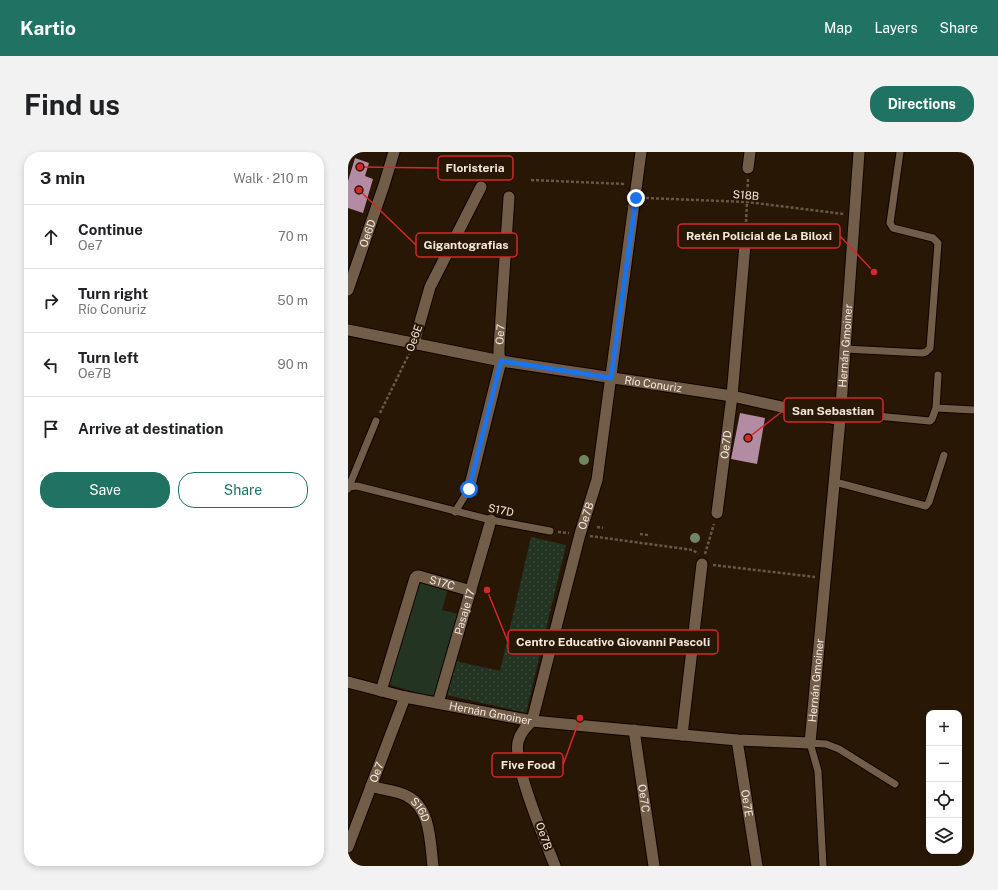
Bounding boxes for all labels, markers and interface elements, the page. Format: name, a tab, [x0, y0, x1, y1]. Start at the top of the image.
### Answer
text: Kartio	[20, 17, 76, 39]
text: Map	[824, 20, 852, 36]
text: Layers	[874, 20, 918, 36]
text: Share	[940, 20, 978, 36]
button: Directions	[870, 86, 974, 122]
text: Find us	[24, 88, 120, 121]
callout: Floristeria	[438, 156, 513, 180]
text: Floristeria	[446, 161, 505, 175]
text: 3 min	[40, 168, 85, 188]
text: Walk · 210 m	[233, 171, 308, 186]
street label: S18B	[732, 188, 760, 202]
route end	[627, 189, 645, 207]
street label: Oe6D	[357, 217, 378, 249]
text: Continue	[78, 221, 143, 238]
callout: Retén Policial de La Biloxi	[678, 224, 840, 248]
icon: ahead	[40, 226, 62, 248]
text: 70 m	[278, 229, 308, 244]
text: Retén Policial de La Biloxi	[686, 229, 832, 243]
callout: Gigantografias	[416, 233, 517, 257]
text: Oe7	[78, 238, 103, 253]
text: Gigantografias	[424, 238, 508, 252]
text: Turn right	[78, 285, 148, 302]
icon: right	[40, 290, 62, 312]
text: 50 m	[277, 293, 308, 308]
text: Río Conuriz	[78, 302, 146, 317]
street label: Hernán Gmoiner	[836, 303, 854, 388]
street label: Oe6E	[404, 323, 424, 353]
street label: Oe7	[493, 323, 507, 345]
text: Turn left	[78, 349, 139, 366]
icon: left	[40, 354, 62, 376]
text: 90 m	[278, 357, 308, 372]
text: Oe7B	[78, 366, 111, 381]
street label: Río Conuriz	[624, 374, 683, 394]
callout: San Sebastian	[784, 398, 883, 422]
text: San Sebastian	[792, 404, 874, 418]
icon: arrive	[40, 418, 62, 440]
text: Arrive at destination	[78, 420, 223, 437]
street label: Oe7D	[718, 429, 734, 459]
button: Save	[40, 472, 170, 508]
button: Share	[178, 472, 308, 508]
route start	[460, 480, 478, 498]
street label: Oe7B	[576, 501, 596, 531]
street label: S17D	[487, 502, 515, 518]
street label: S17C	[428, 573, 456, 592]
street label: Pasaje 17	[452, 587, 477, 636]
callout: Centro Educativo Giovanni Pascoli	[508, 630, 718, 654]
text: Centro Educativo Giovanni Pascoli	[516, 635, 710, 649]
street label: Hernán Gmoiner	[806, 638, 826, 723]
street label: Hernán Gmoiner	[448, 699, 533, 727]
map controls	[926, 710, 962, 854]
button: +	[926, 710, 962, 746]
button: −	[926, 746, 962, 782]
callout: Five Food	[492, 753, 563, 777]
text: Five Food	[501, 758, 555, 772]
street label: Oe7	[367, 760, 386, 784]
button: locate	[926, 782, 962, 818]
street label: Oe7C	[636, 783, 652, 813]
street label: Oe7E	[739, 789, 755, 818]
street label: S16D	[408, 795, 432, 824]
button: layers	[926, 818, 962, 854]
street label: Oe7B	[534, 821, 554, 851]

